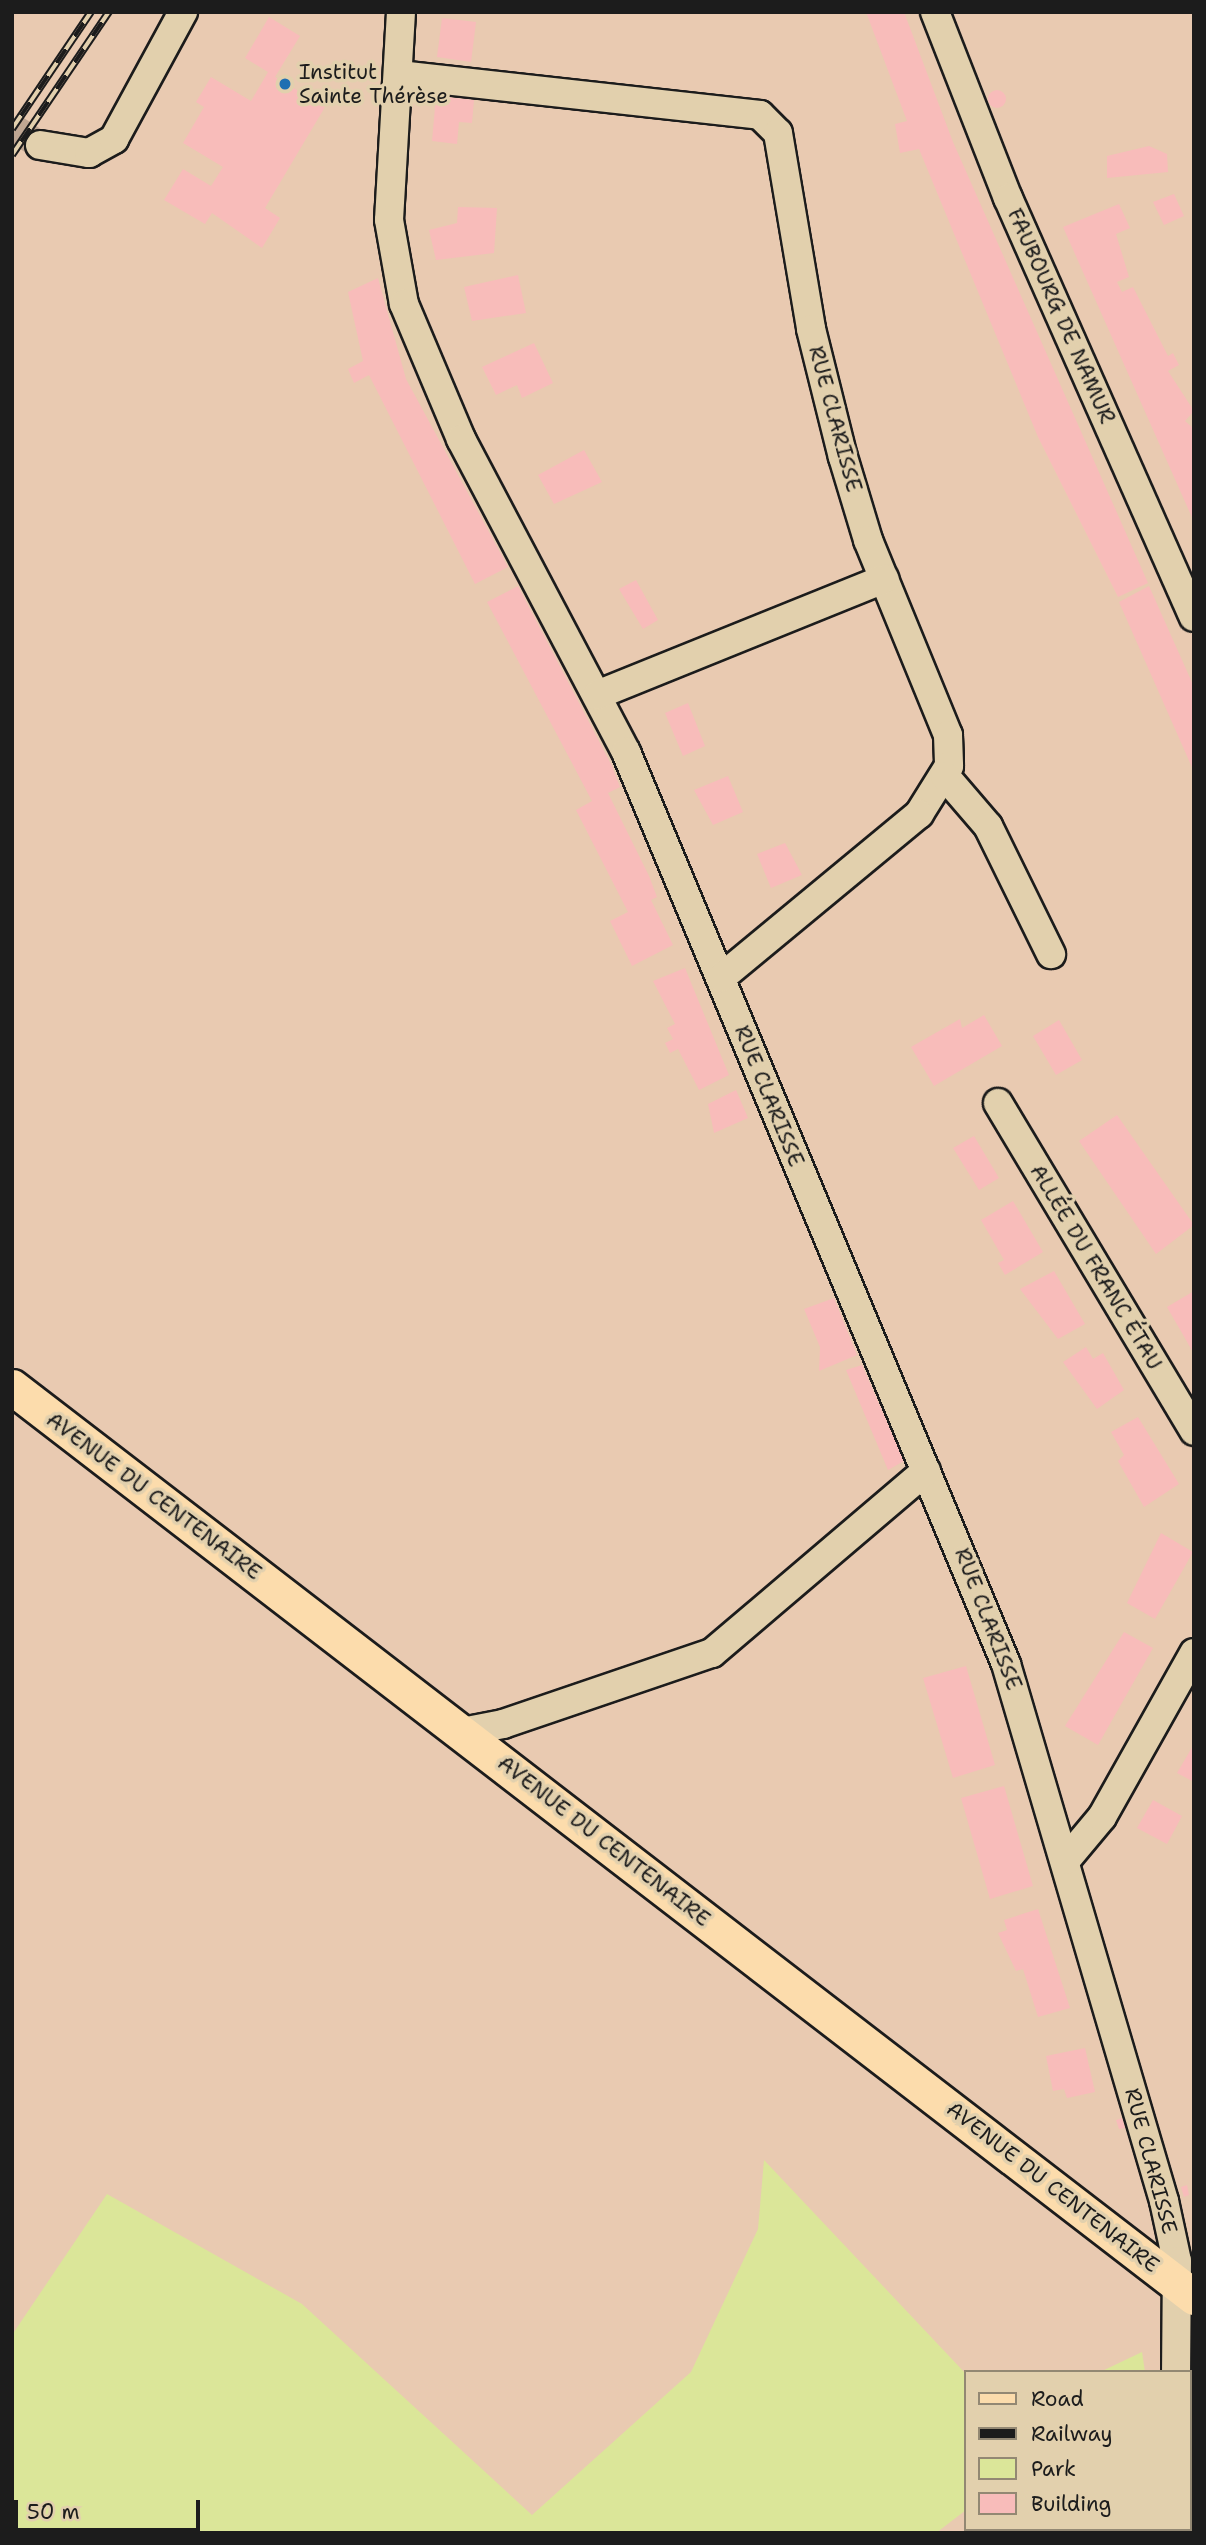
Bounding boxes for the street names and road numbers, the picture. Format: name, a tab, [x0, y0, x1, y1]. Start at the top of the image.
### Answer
street label: FAUBOURG DE NAMUR	[1002, 204, 1120, 428]
street label: RUE CLARISSE	[803, 343, 867, 495]
street label: RUE CLARISSE	[729, 1022, 809, 1170]
street label: ALLÉE DU FRANC ÉTAU	[1025, 1160, 1167, 1374]
street label: AVENUE DU CENTENAIRE	[42, 1407, 266, 1585]
street label: RUE CLARISSE	[949, 1544, 1027, 1694]
street label: AVENUE DU CENTENAIRE	[493, 1750, 715, 1932]
street label: RUE CLARISSE	[1119, 2085, 1183, 2237]
street label: AVENUE DU CENTENAIRE	[942, 2096, 1164, 2278]

